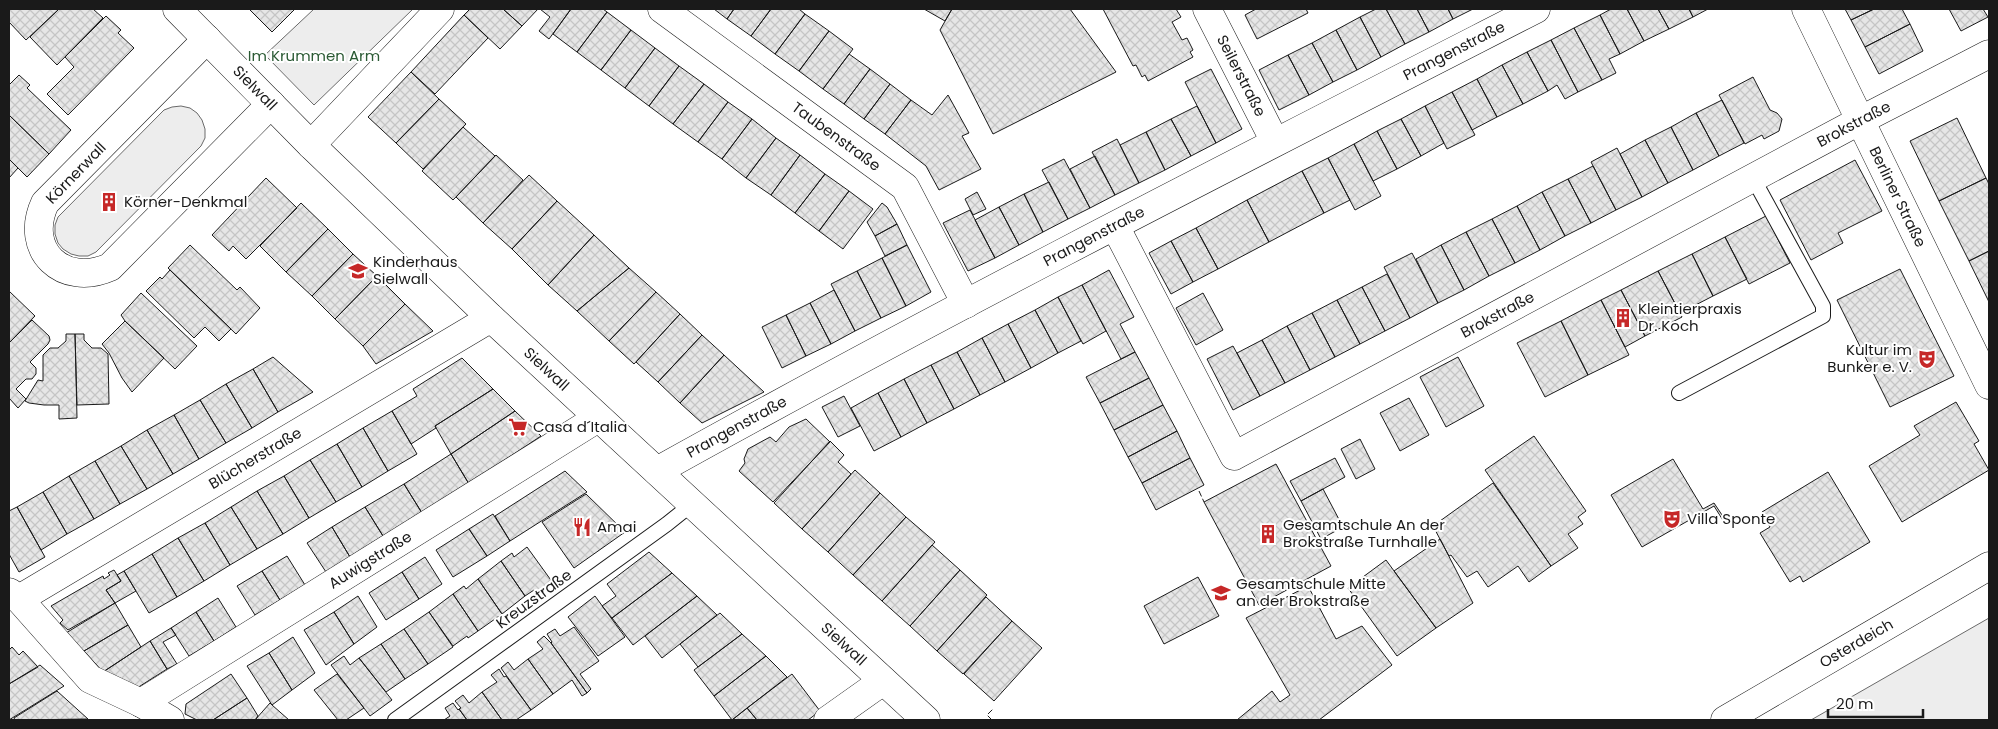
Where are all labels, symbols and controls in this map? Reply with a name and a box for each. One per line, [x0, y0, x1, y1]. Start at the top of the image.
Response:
street label: Prangenstraße [1399, 16, 1508, 85]
street label: Seilerstraße [1212, 31, 1271, 120]
park label: Im Krummen Arm [248, 45, 380, 66]
street label: Sielwall [228, 61, 282, 115]
street label: Brokstraße [1813, 96, 1894, 152]
street label: Taubenstraße [788, 97, 885, 176]
street label: Körnerwall [41, 137, 110, 208]
street label: Berliner Straße [1864, 143, 1931, 251]
building icon: Körner-Denkmal [98, 191, 120, 213]
place label: Körner-Denkmal [124, 191, 247, 212]
street label: Prangenstraße [1039, 201, 1148, 271]
place label: Kinderhaus Sielwall [373, 251, 458, 289]
school or university icon: Kinderhaus Sielwall [347, 260, 369, 282]
street label: Brokstraße [1457, 286, 1538, 343]
place label: Kleintierpraxis Dr. Koch [1638, 298, 1742, 336]
building icon: Kleintierpraxis Dr. Koch [1612, 307, 1634, 329]
place label: Kultur im Bunker e. V. [1827, 339, 1912, 377]
street label: Sielwall [519, 342, 574, 395]
theatre icon: Kultur im Bunker e. V. [1916, 348, 1938, 370]
street label: Prangenstraße [682, 391, 790, 463]
supermarket icon: Casa d´Italia [507, 416, 529, 438]
place label: Casa d´Italia [533, 416, 627, 437]
street label: Blücherstraße [205, 422, 305, 494]
theatre icon: Villa Sponte [1661, 508, 1683, 530]
place label: Villa Sponte [1687, 508, 1775, 529]
place label: Gesamtschule An der Brokstraße Turnhalle [1283, 514, 1445, 552]
restaurant icon: Amai [571, 516, 593, 538]
place label: Amai [597, 516, 636, 537]
building icon: Gesamtschule An der Brokstraße Turnhalle [1257, 523, 1279, 545]
street label: Auwigstraße [324, 526, 415, 594]
street label: Kreuzstraße [492, 564, 576, 633]
place label: Gesamtschule Mitte an der Brokstraße [1236, 573, 1386, 611]
school or university icon: Gesamtschule Mitte an der Brokstraße [1210, 582, 1232, 604]
street label: Osterdeich [1815, 613, 1897, 673]
street label: Sielwall [817, 617, 872, 670]
scale bar [1828, 686, 1923, 718]
text: 20 m [1836, 693, 1874, 714]

